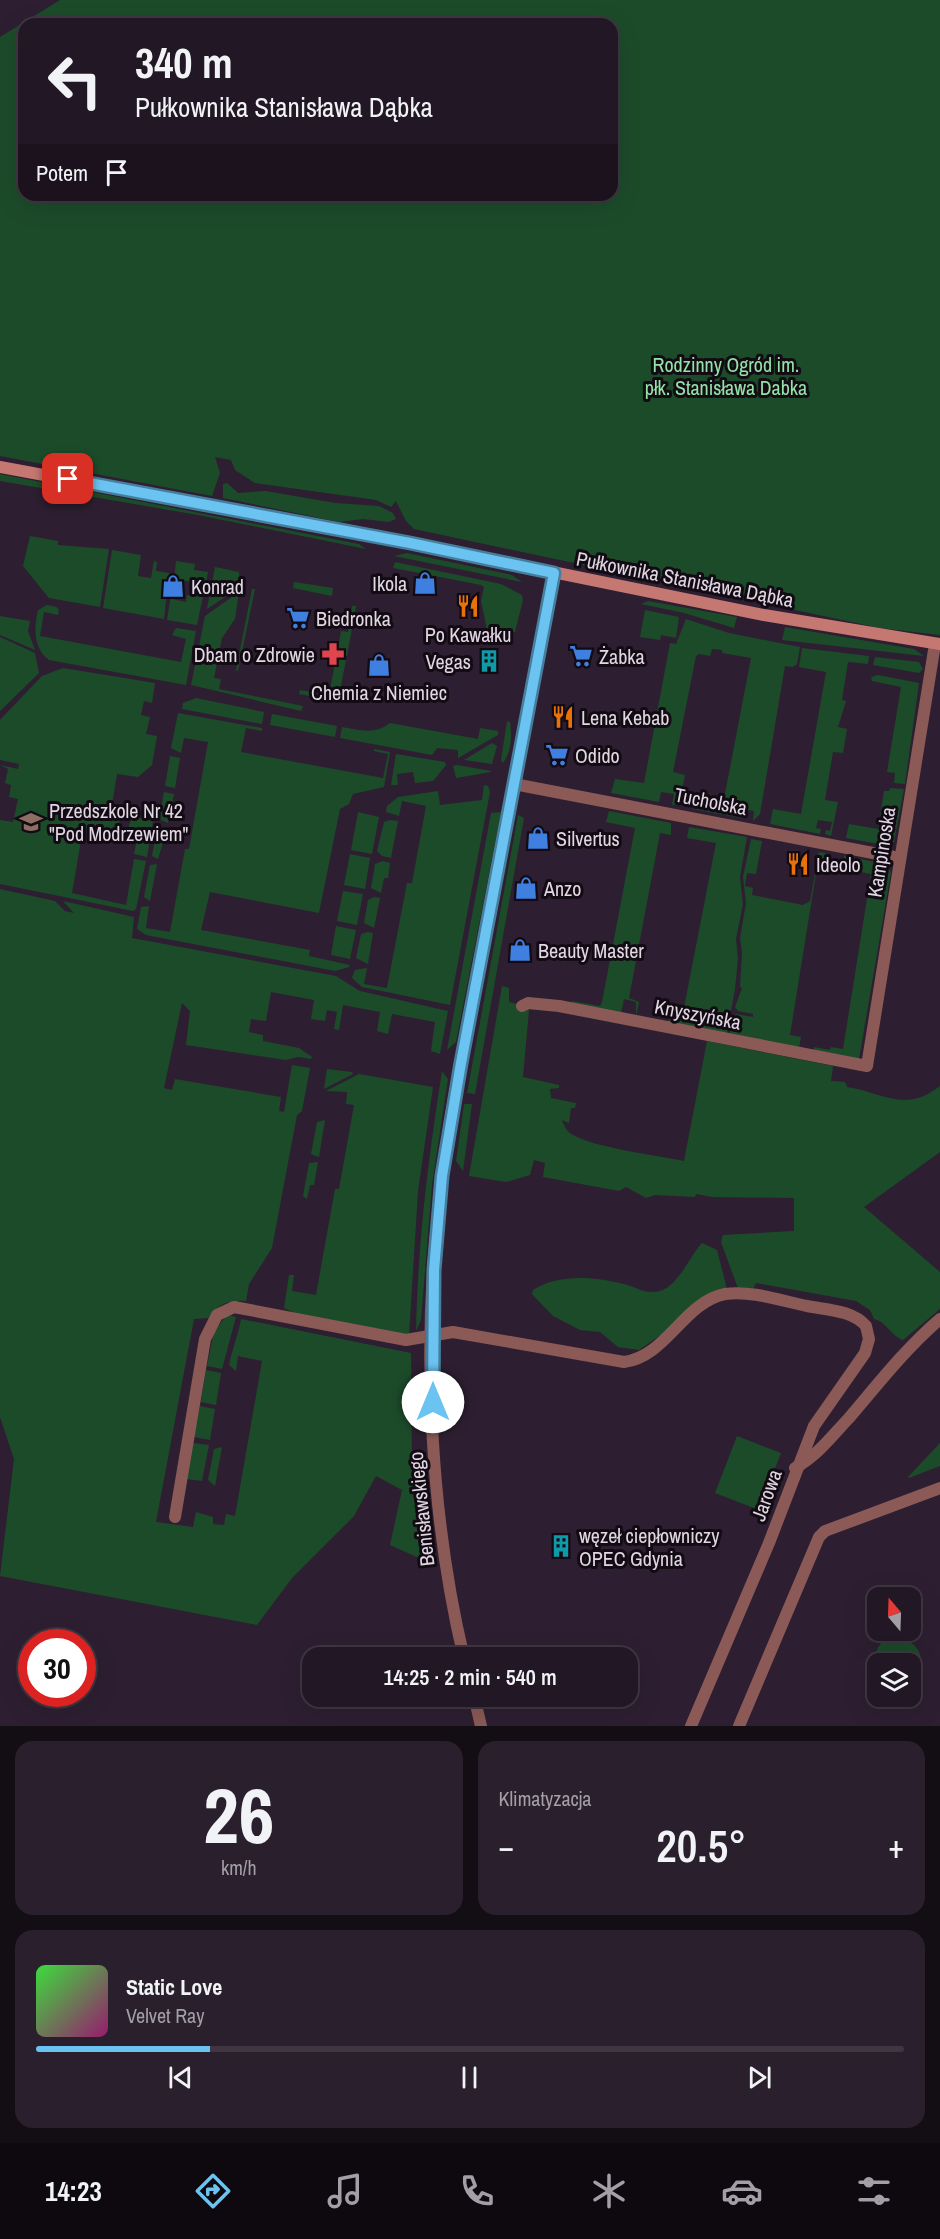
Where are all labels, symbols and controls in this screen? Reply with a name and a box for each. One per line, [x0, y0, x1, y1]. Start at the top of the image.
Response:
text: 340 m [135, 35, 233, 91]
icon: left [36, 42, 114, 120]
text: Pułkownika Stanisława Dąbka [135, 89, 433, 125]
icon: arrive [100, 156, 133, 189]
text: Potem [36, 158, 88, 188]
park label: Rodzinny Ogród im. płk. Stanisława Dabka [645, 351, 807, 401]
pin [42, 453, 93, 504]
icon: arrive [51, 462, 84, 495]
street label: Pułkownika Stanisława Dąbka [574, 545, 796, 613]
place label: Ikola [372, 570, 407, 597]
shop icon: Ikola [412, 570, 438, 596]
shop icon: Konrad [160, 573, 186, 599]
place label: Konrad [191, 573, 244, 600]
restaurant icon: Po Kawałku [455, 593, 481, 619]
supermarket icon: Biedronka [285, 605, 311, 631]
place label: Biedronka [316, 605, 391, 632]
place label: Po Kawałku [425, 621, 511, 648]
place label: Dbam o Zdrowie [194, 641, 315, 668]
pharmacy icon: Dbam o Zdrowie [320, 641, 346, 667]
supermarket icon: Żabka [568, 643, 594, 669]
place label: Żabka [599, 643, 645, 670]
place label: Vegas [425, 648, 471, 675]
building icon: Vegas [476, 648, 502, 674]
shop icon: Chemia z Niemiec [366, 652, 392, 678]
place label: Chemia z Niemiec [311, 679, 447, 706]
restaurant icon: Lena Kebab [550, 704, 576, 730]
place label: Lena Kebab [581, 704, 669, 731]
supermarket icon: Odido [544, 742, 570, 768]
place label: Odido [575, 742, 620, 769]
street label: Tucholska [672, 781, 750, 821]
place label: Przedszkole Nr 42 "Pod Modrzewiem" [49, 797, 188, 847]
street label: Kampinoska [861, 805, 901, 899]
school or university icon: Przedszkole Nr 42 "Pod Modrzewiem" [18, 809, 44, 835]
shop icon: Silvertus [525, 825, 551, 851]
place label: Silvertus [556, 825, 620, 852]
restaurant icon: Ideolo [785, 851, 811, 877]
place label: Ideolo [816, 851, 861, 878]
shop icon: Anzo [513, 875, 539, 901]
place label: Anzo [543, 875, 581, 902]
shop icon: Beauty Master [507, 937, 533, 963]
place label: Beauty Master [538, 937, 644, 964]
street label: Knyszyńska [652, 992, 744, 1036]
position arrow [401, 1370, 465, 1434]
street label: Benisławskiego [402, 1450, 440, 1568]
street label: Jarowa [744, 1466, 788, 1524]
place label: węzeł ciepłowniczy OPEC Gdynia [579, 1522, 720, 1572]
building icon: węzeł ciepłowniczy OPEC Gdynia [548, 1533, 574, 1559]
north arrow [867, 1587, 921, 1641]
map controls [867, 1587, 921, 1707]
speed limit sign: 30 [18, 1629, 96, 1707]
button: layers [867, 1653, 921, 1707]
text: 14:25 · 2 min · 540 m [383, 1662, 557, 1692]
text: 26 [203, 1762, 274, 1867]
text: Klimatyzacja [499, 1785, 591, 1812]
text: 20.5° [656, 1815, 746, 1876]
text: − [499, 1824, 514, 1868]
text: + [888, 1824, 904, 1868]
text: km/h [221, 1854, 257, 1881]
text: Static Love [126, 1972, 222, 2002]
text: Velvet Ray [126, 2002, 204, 2029]
icon: previous [164, 2061, 197, 2094]
icon: pause [453, 2061, 486, 2094]
icon: next [743, 2061, 776, 2094]
icon: directions [192, 2170, 234, 2212]
icon: music [324, 2170, 366, 2212]
icon: phone [456, 2170, 498, 2212]
icon: climate [588, 2170, 630, 2212]
icon: car [721, 2170, 763, 2212]
icon: filters [853, 2170, 895, 2212]
text: 14:23 [45, 2173, 102, 2209]

